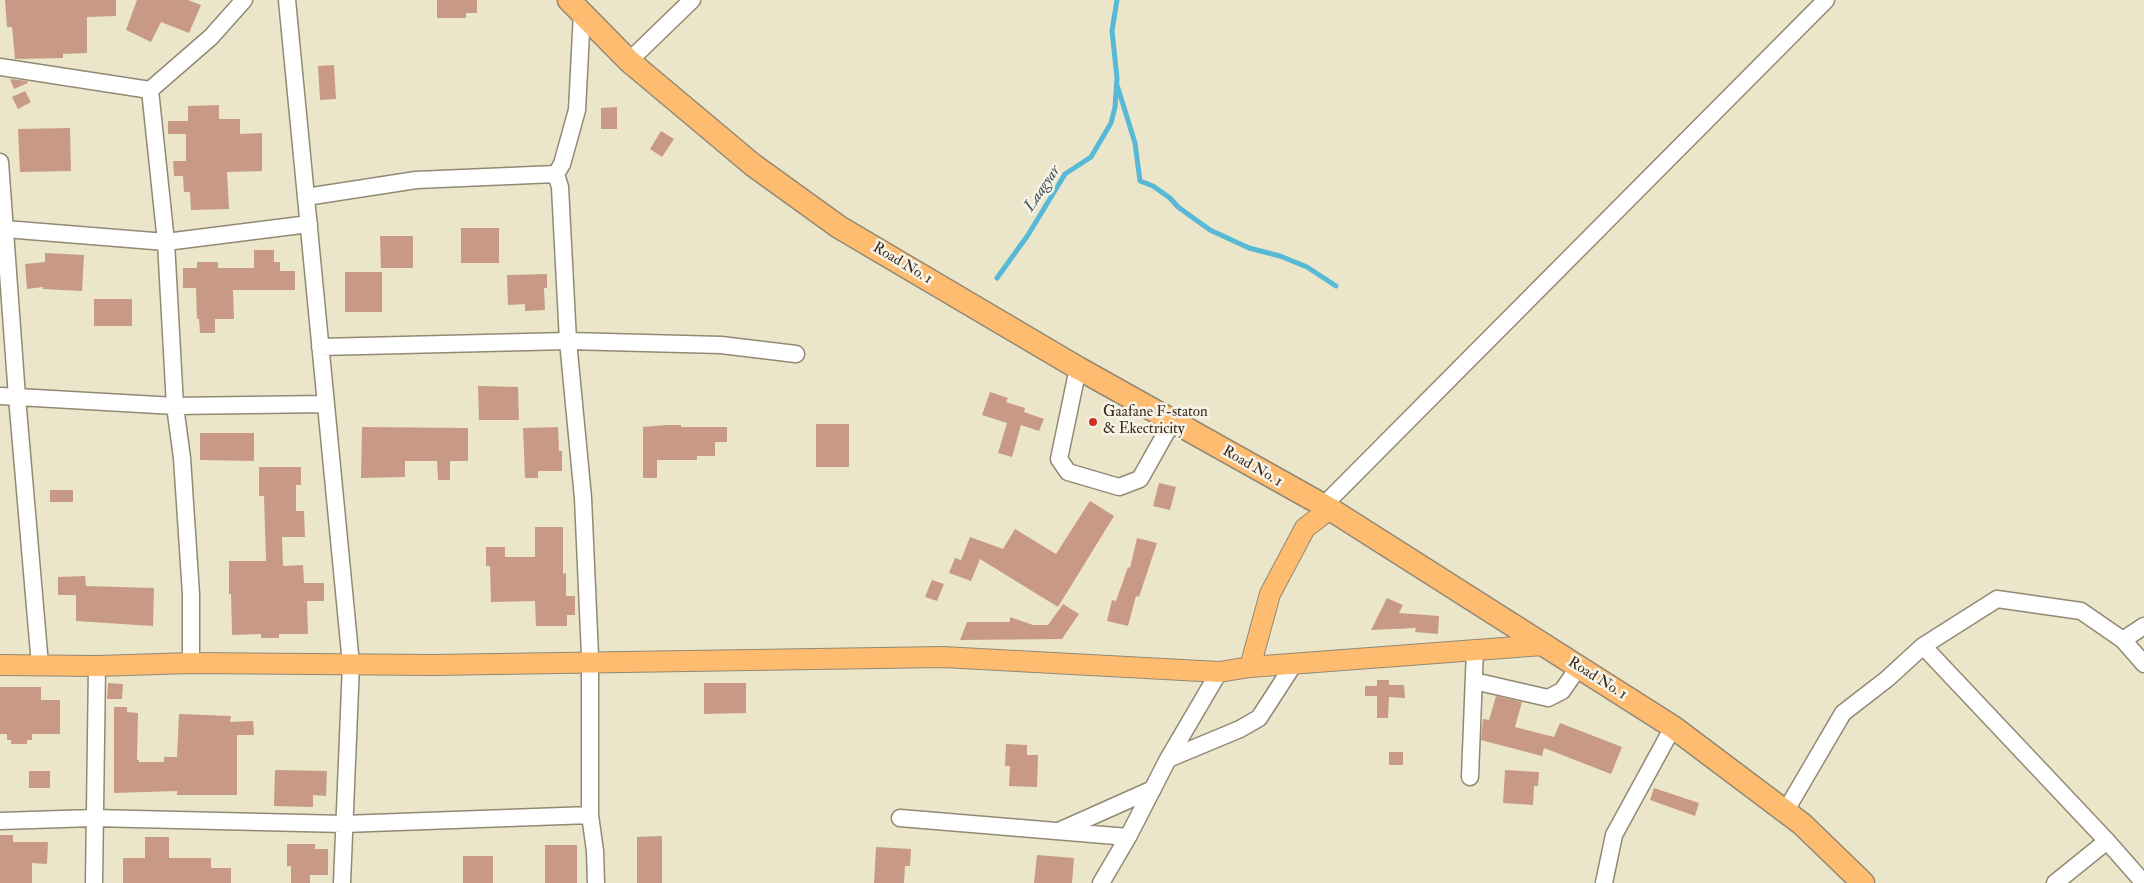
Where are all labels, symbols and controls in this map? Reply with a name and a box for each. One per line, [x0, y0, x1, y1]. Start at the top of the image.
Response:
water label: Laagyar [1021, 162, 1065, 216]
street label: Road No. 1 [869, 239, 935, 289]
place label: Gaafane F-staton & Ekectricity [1103, 404, 1208, 439]
marker: Gaafane F-staton & Ekectricity [1087, 416, 1099, 428]
street label: Road No. 1 [1219, 443, 1285, 491]
street label: Road No. 1 [1564, 654, 1630, 704]

